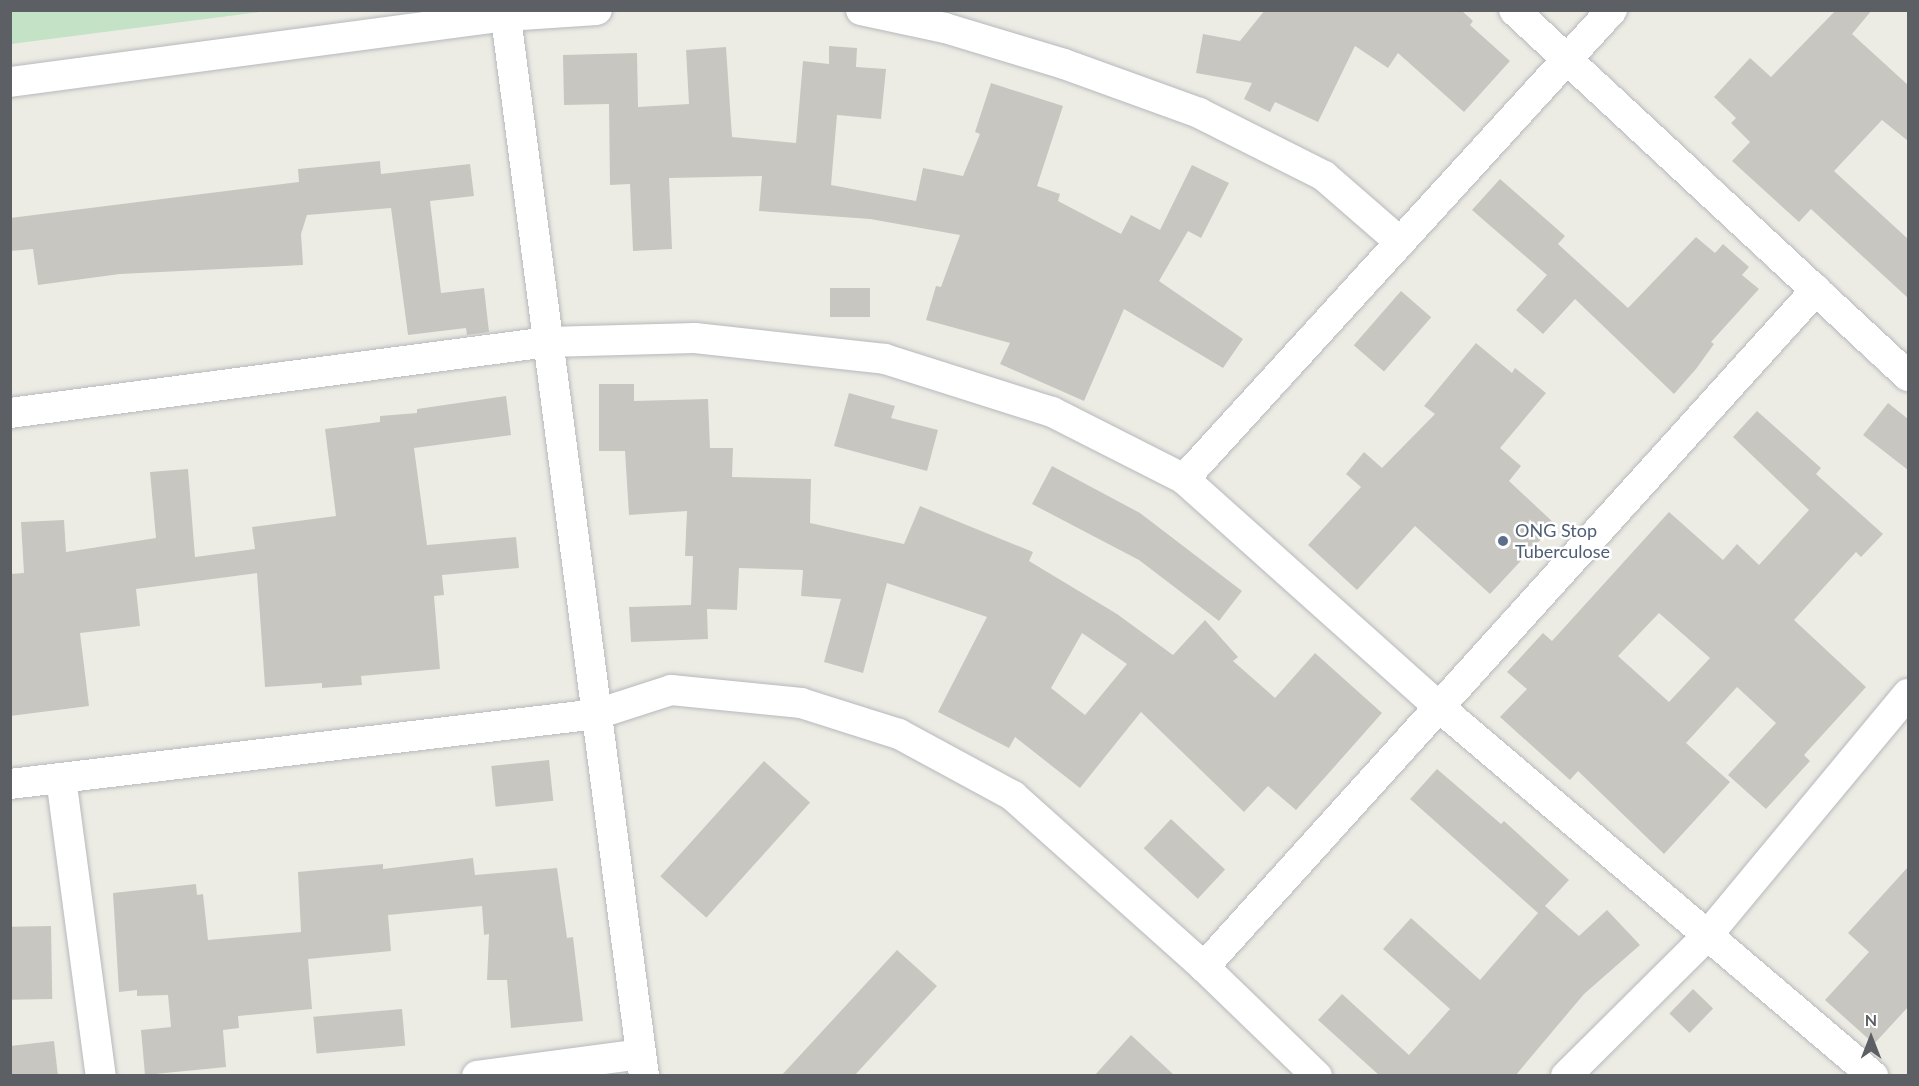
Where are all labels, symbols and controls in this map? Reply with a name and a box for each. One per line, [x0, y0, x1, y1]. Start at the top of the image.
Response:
place label: ONG Stop Tuberculose [1515, 520, 1610, 562]
marker: ONG Stop Tuberculose [1496, 534, 1510, 548]
north arrow [1841, 1008, 1901, 1068]
text: N [1865, 1010, 1877, 1029]

